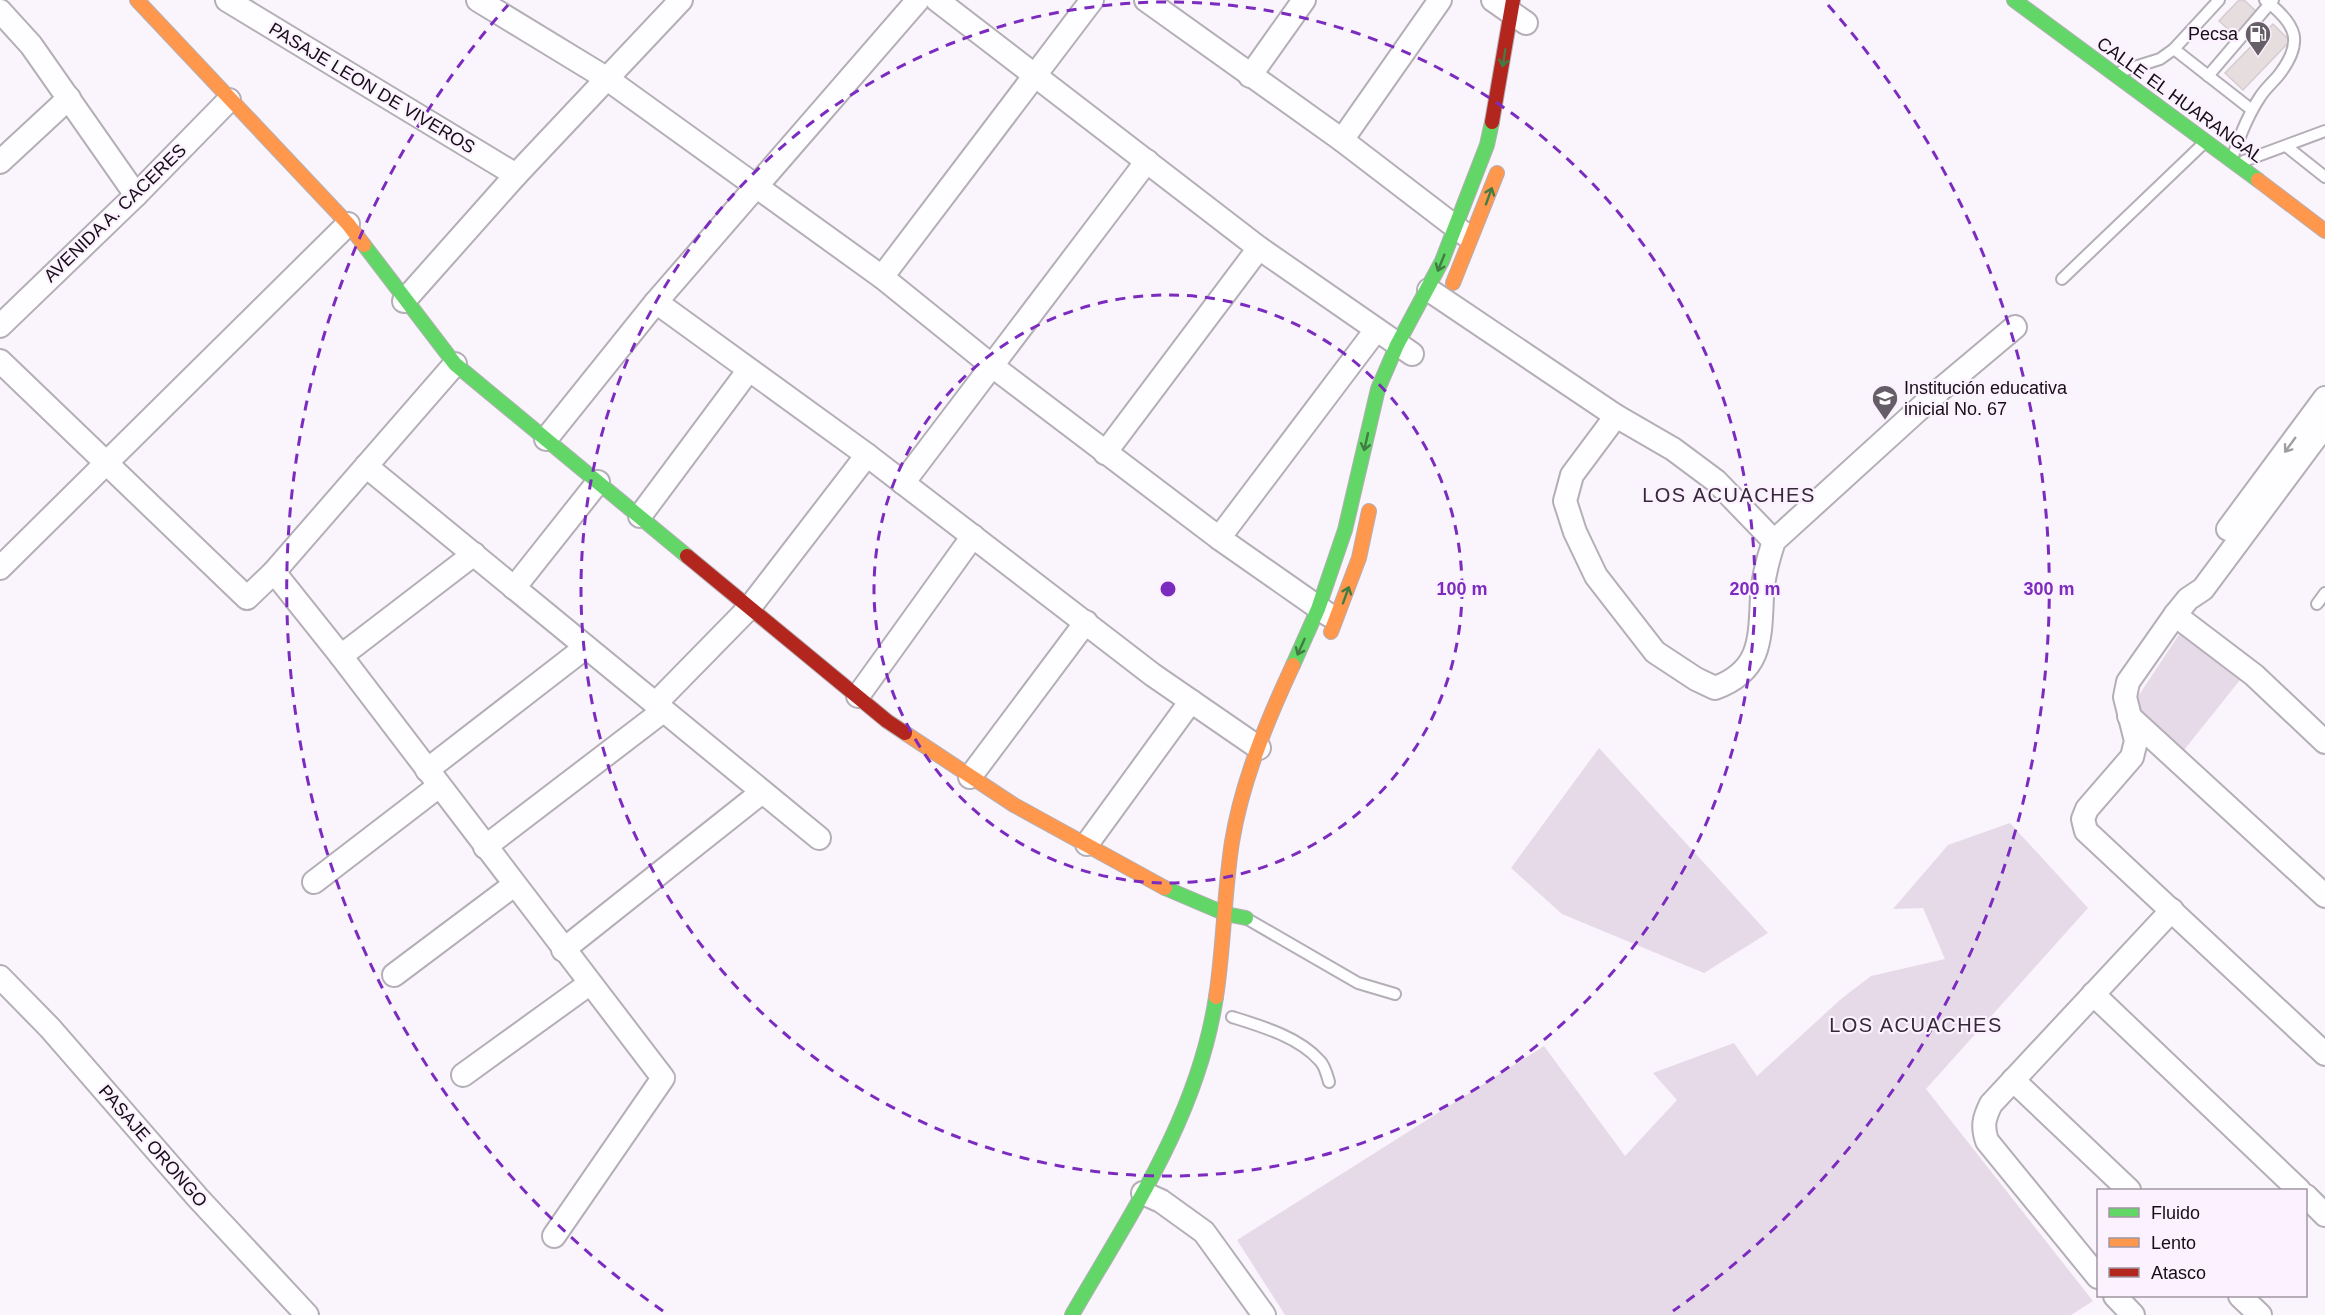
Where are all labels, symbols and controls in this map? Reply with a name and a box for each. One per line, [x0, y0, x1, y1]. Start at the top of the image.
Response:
street label: PASAJE LEON DE VIVEROS [265, 18, 479, 158]
fuel station icon: Pecsa [2243, 19, 2273, 57]
place label: Pecsa [2188, 24, 2239, 44]
street label: CALLE EL HUARANGAL [2093, 33, 2267, 167]
one-way arrow [1499, 48, 1510, 67]
street label: AVENIDA A. CACERES [40, 140, 190, 286]
one-way arrow [1484, 188, 1495, 206]
one-way arrow [1435, 254, 1446, 272]
place label: Institución educativa inicial No. 67 [1904, 378, 2068, 419]
school or university icon: Institución educativa inicial No. 67 [1870, 383, 1900, 421]
one-way arrow [1359, 432, 1371, 451]
one-way arrow [2284, 436, 2296, 452]
district label: LOS ACUACHES [1642, 484, 1816, 506]
centre of rings [1158, 579, 1178, 599]
text: 100 m [1436, 579, 1488, 599]
text: 200 m [1729, 579, 1781, 599]
text: 300 m [2023, 579, 2075, 599]
one-way arrow [1341, 586, 1352, 605]
one-way arrow [1294, 638, 1306, 656]
district label: LOS ACUACHES [1829, 1014, 2003, 1036]
street label: PASAJE ORONGO [95, 1081, 211, 1211]
legend [2097, 1189, 2307, 1297]
text: Fluido [2151, 1203, 2200, 1223]
text: Lento [2151, 1233, 2196, 1253]
text: Atasco [2151, 1263, 2206, 1283]

